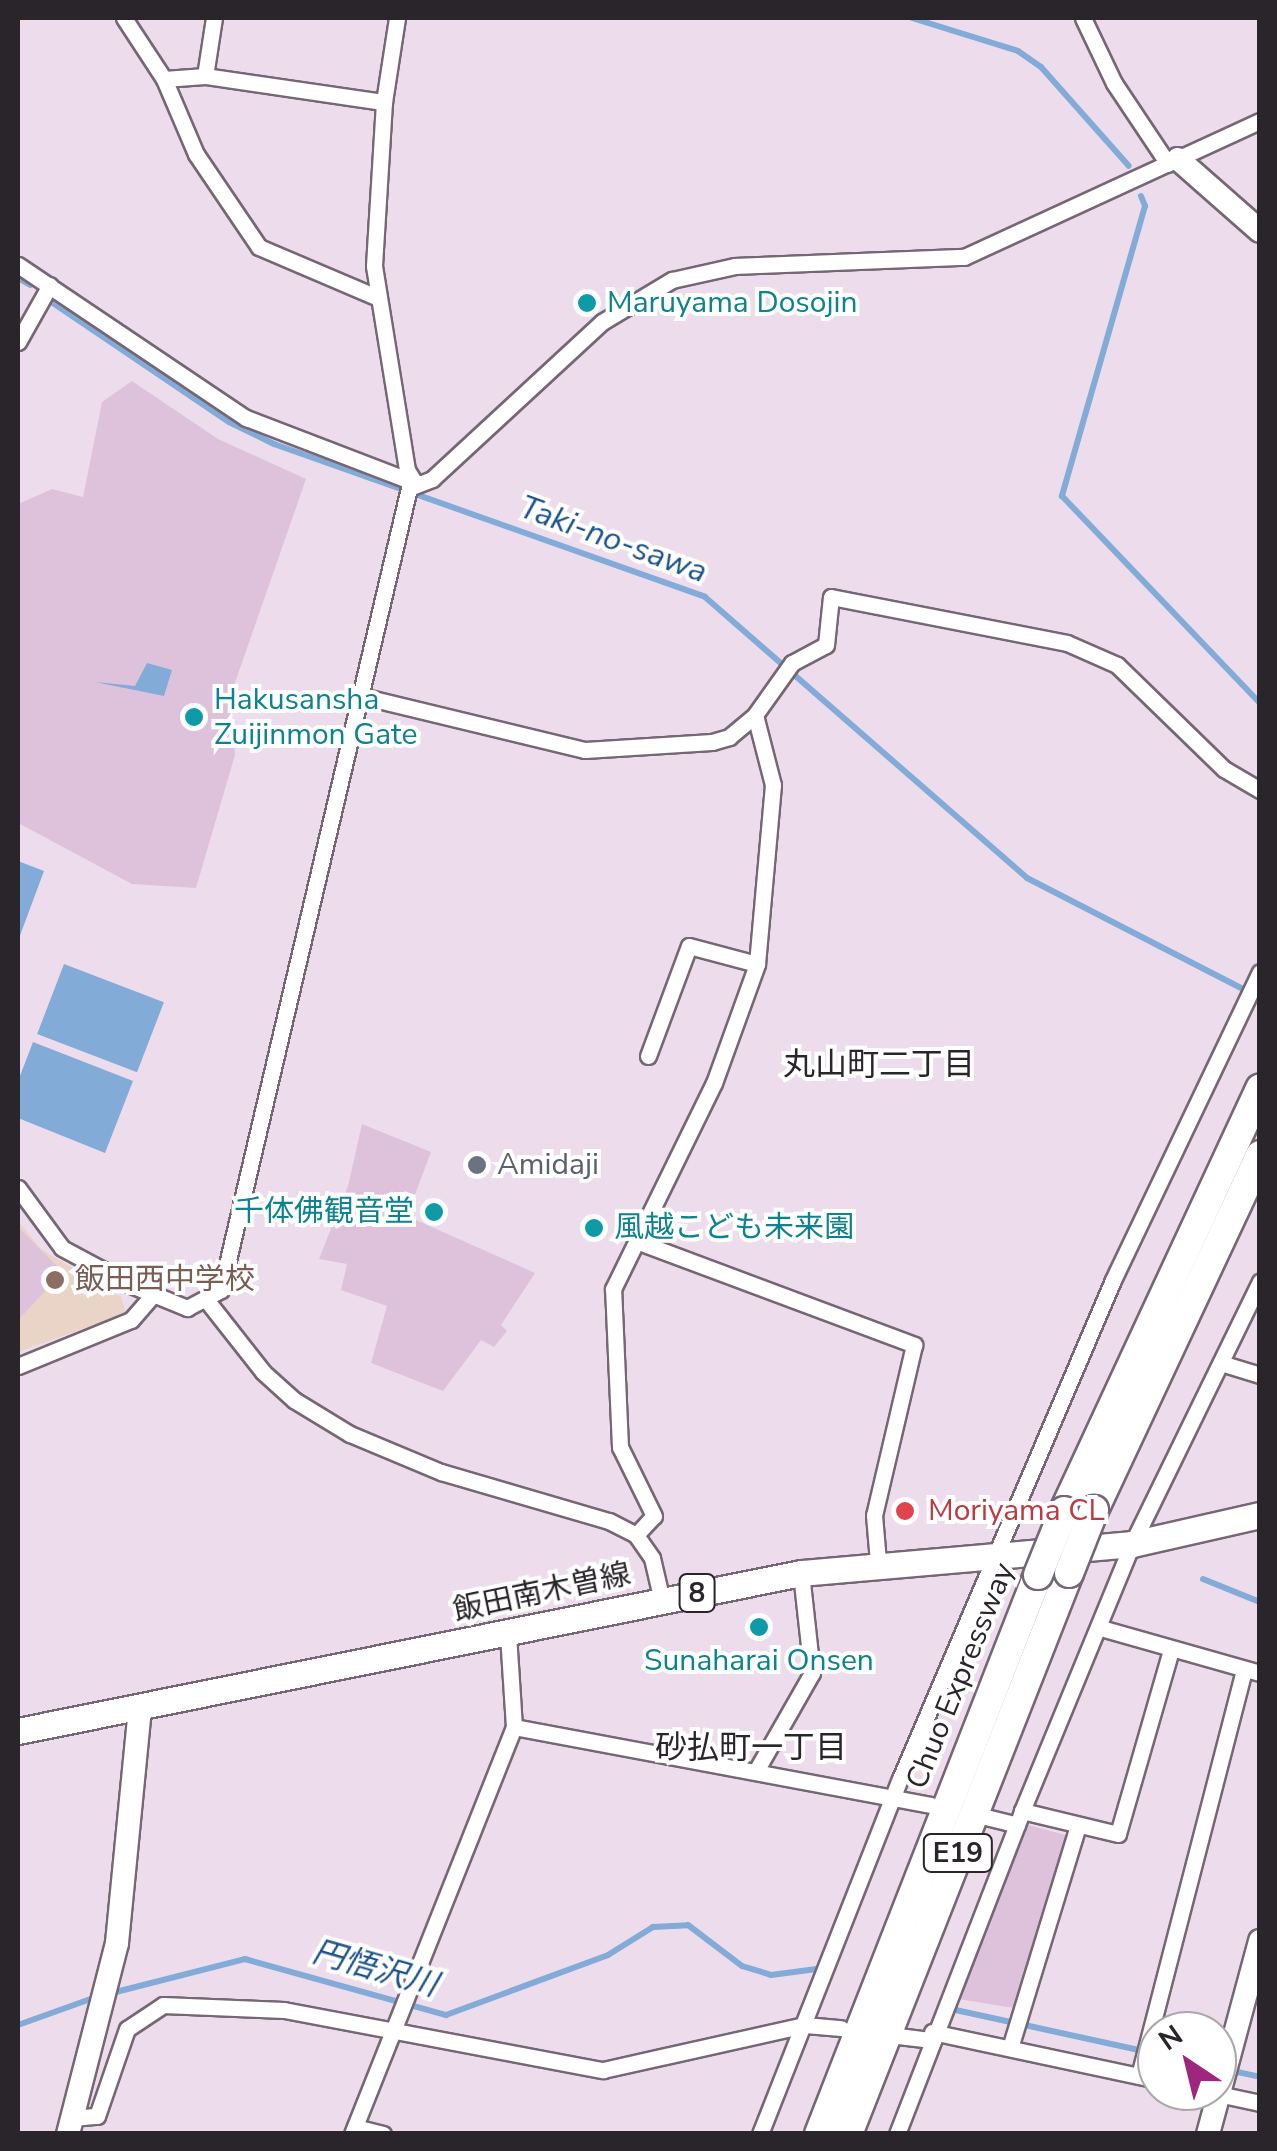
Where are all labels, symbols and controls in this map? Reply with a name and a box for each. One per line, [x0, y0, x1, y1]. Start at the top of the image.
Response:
place label: Maruyama Dosojin [607, 285, 858, 321]
marker: Maruyama Dosojin [576, 292, 598, 314]
water label: Taki-no-sawa [514, 488, 712, 592]
place label: Hakusansha Zuijinmon Gate [214, 682, 417, 752]
marker: Hakusansha Zuijinmon Gate [183, 706, 205, 728]
district label: 丸山町二丁目 [783, 1046, 975, 1084]
place label: Amidaji [497, 1147, 599, 1183]
marker: Amidaji [466, 1154, 488, 1176]
place label: 千体佛観音堂 [234, 1194, 414, 1230]
marker: 千体佛観音堂 [423, 1201, 445, 1223]
place label: 風越こども未来園 [614, 1210, 854, 1246]
marker: 風越こども未来園 [583, 1217, 605, 1239]
place label: 飯田西中学校 [75, 1262, 255, 1298]
marker: 飯田西中学校 [44, 1269, 66, 1291]
place label: Moriyama CL [928, 1493, 1105, 1529]
marker: Moriyama CL [892, 1498, 918, 1524]
street label: 飯田南木曽線 [450, 1557, 634, 1629]
street label: Chuo Expressway [899, 1558, 1023, 1794]
road number: 8 [677, 1570, 717, 1616]
marker: Sunaharai Onsen [748, 1616, 770, 1638]
place label: Sunaharai Onsen [644, 1643, 874, 1679]
district label: 砂払町一丁目 [655, 1729, 847, 1767]
road number: E19 [920, 1830, 996, 1876]
water label: 円悟沢川 [308, 1933, 442, 2005]
north arrow [1137, 2011, 1237, 2111]
text: N [1151, 2016, 1190, 2060]

